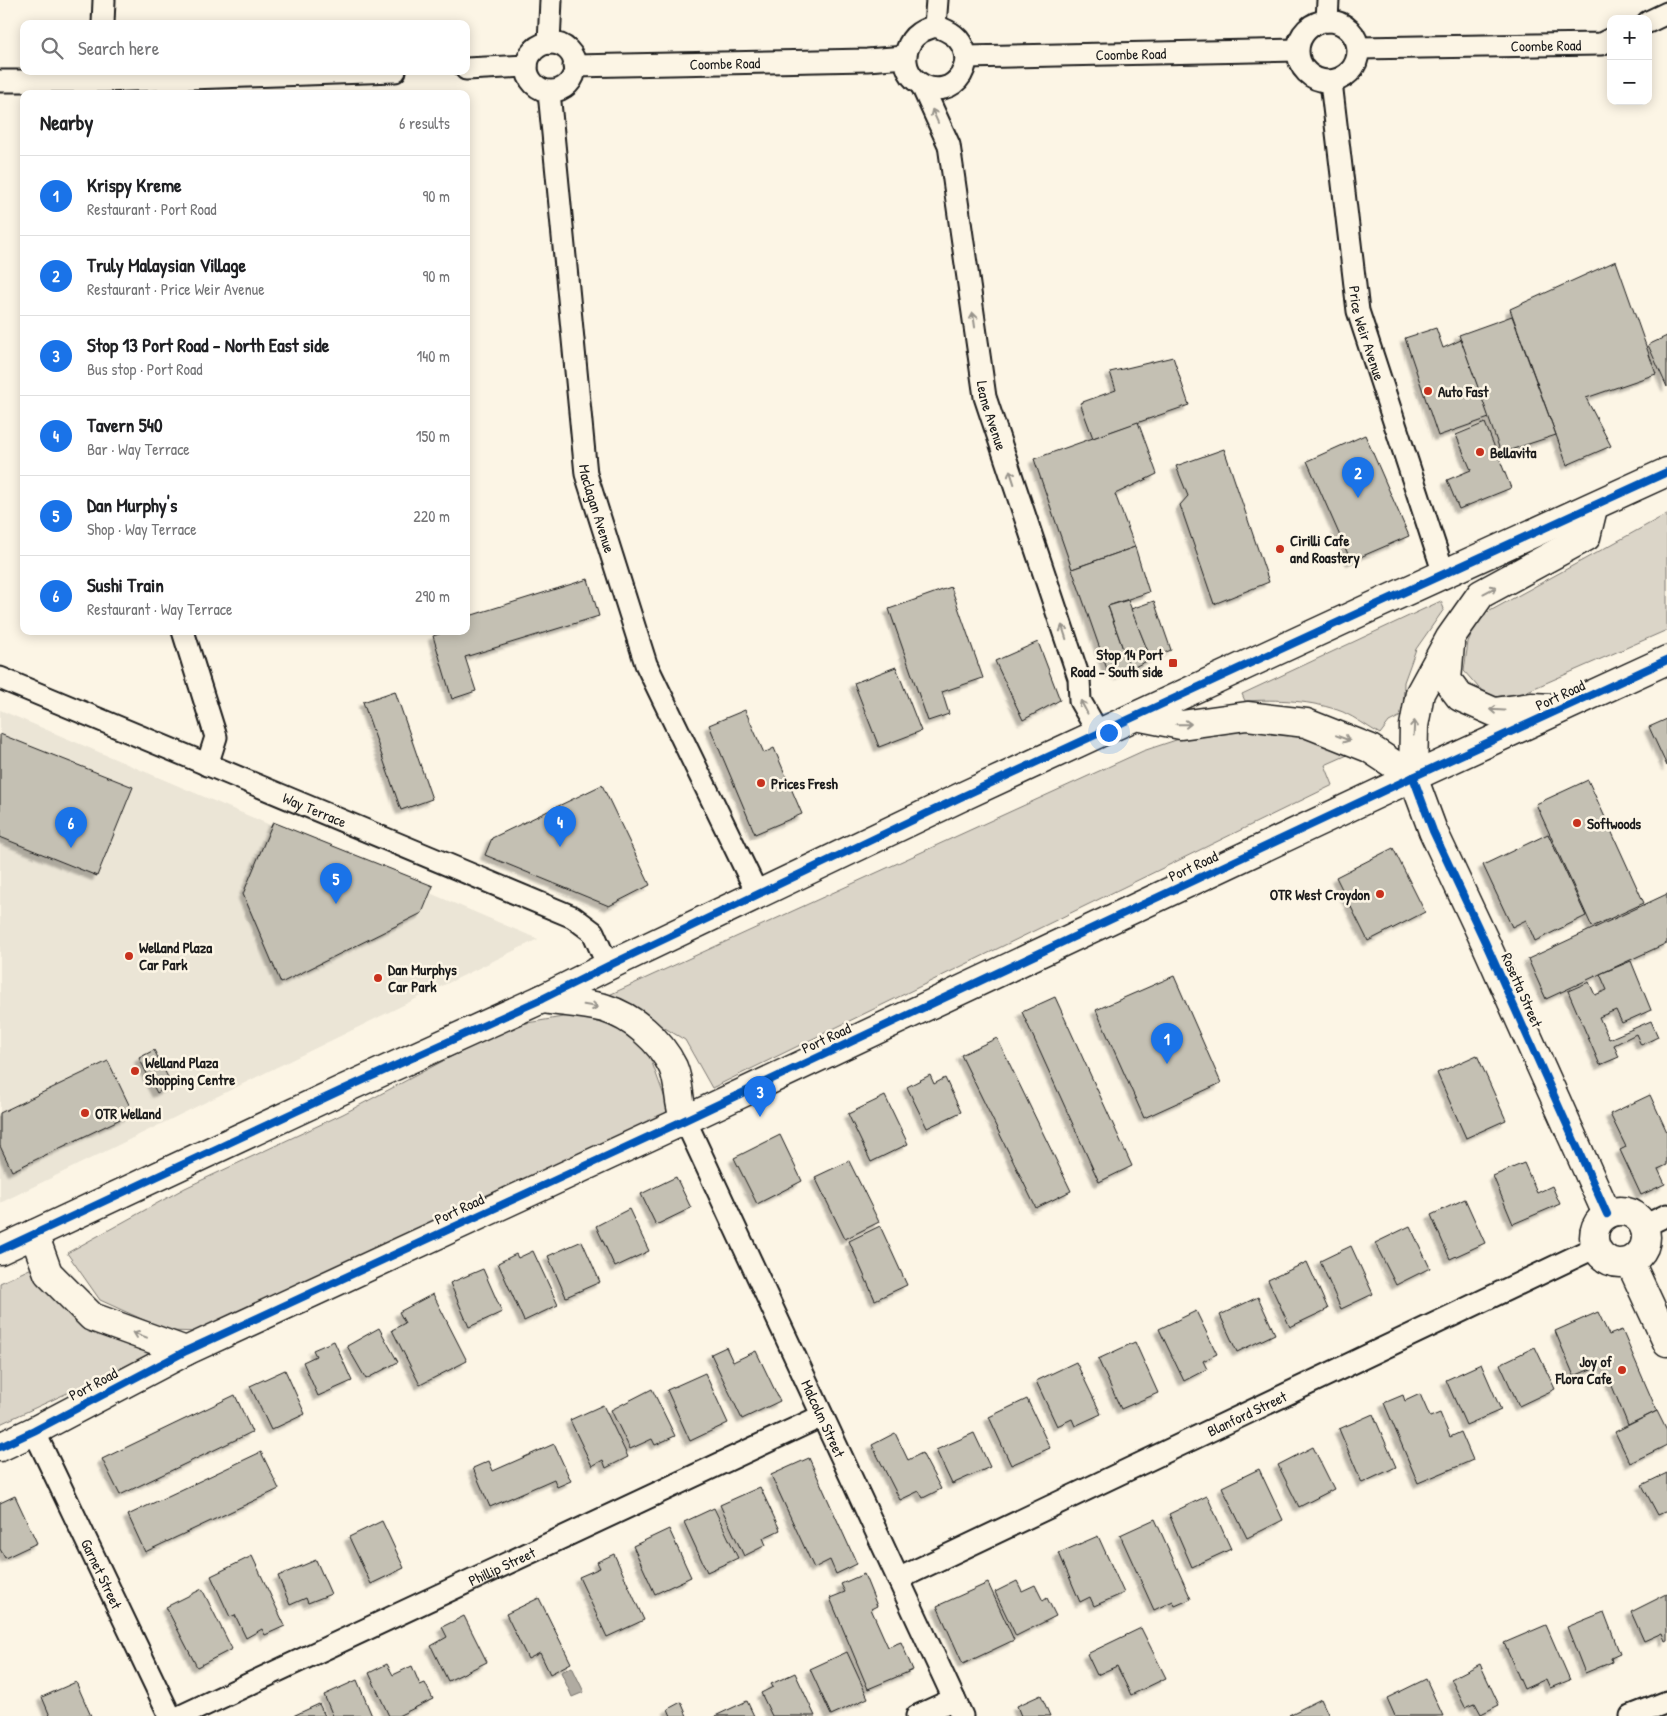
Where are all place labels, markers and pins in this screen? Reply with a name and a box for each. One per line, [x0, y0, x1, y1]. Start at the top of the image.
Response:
place label: Auto Fast [1438, 381, 1489, 402]
marker: Auto Fast [1422, 385, 1434, 397]
place label: Bellavita [1490, 442, 1536, 463]
marker: Bellavita [1474, 446, 1486, 458]
pin: 2 [1342, 457, 1374, 498]
place label: Cirilli Cafe and Roastery [1290, 530, 1360, 569]
marker: Cirilli Cafe and Roastery [1274, 543, 1286, 555]
place label: Stop 14 Port Road - South side [1071, 644, 1164, 682]
marker: Stop 14 Port Road - South side [1167, 657, 1179, 669]
place label: Prices Fresh [771, 773, 839, 794]
marker: Prices Fresh [755, 777, 767, 789]
pin: 4 [544, 806, 576, 847]
pin: 6 [55, 807, 87, 848]
place label: Softwoods [1587, 813, 1641, 834]
marker: Softwoods [1571, 817, 1583, 829]
pin: 5 [320, 863, 352, 904]
place label: OTR West Croydon [1270, 884, 1370, 906]
marker: OTR West Croydon [1374, 888, 1386, 900]
place label: Welland Plaza Car Park [139, 937, 212, 975]
marker: Welland Plaza Car Park [123, 950, 135, 962]
place label: Dan Murphys Car Park [388, 959, 457, 997]
marker: Dan Murphys Car Park [372, 972, 384, 984]
pin: 1 [1151, 1023, 1183, 1064]
place label: Welland Plaza Shopping Centre [145, 1052, 235, 1091]
marker: Welland Plaza Shopping Centre [129, 1065, 141, 1077]
pin: 3 [744, 1076, 776, 1117]
place label: OTR Welland [95, 1103, 161, 1124]
marker: OTR Welland [79, 1107, 91, 1119]
place label: Joy of Flora Cafe [1555, 1351, 1613, 1389]
marker: Joy of Flora Cafe [1616, 1364, 1628, 1376]

